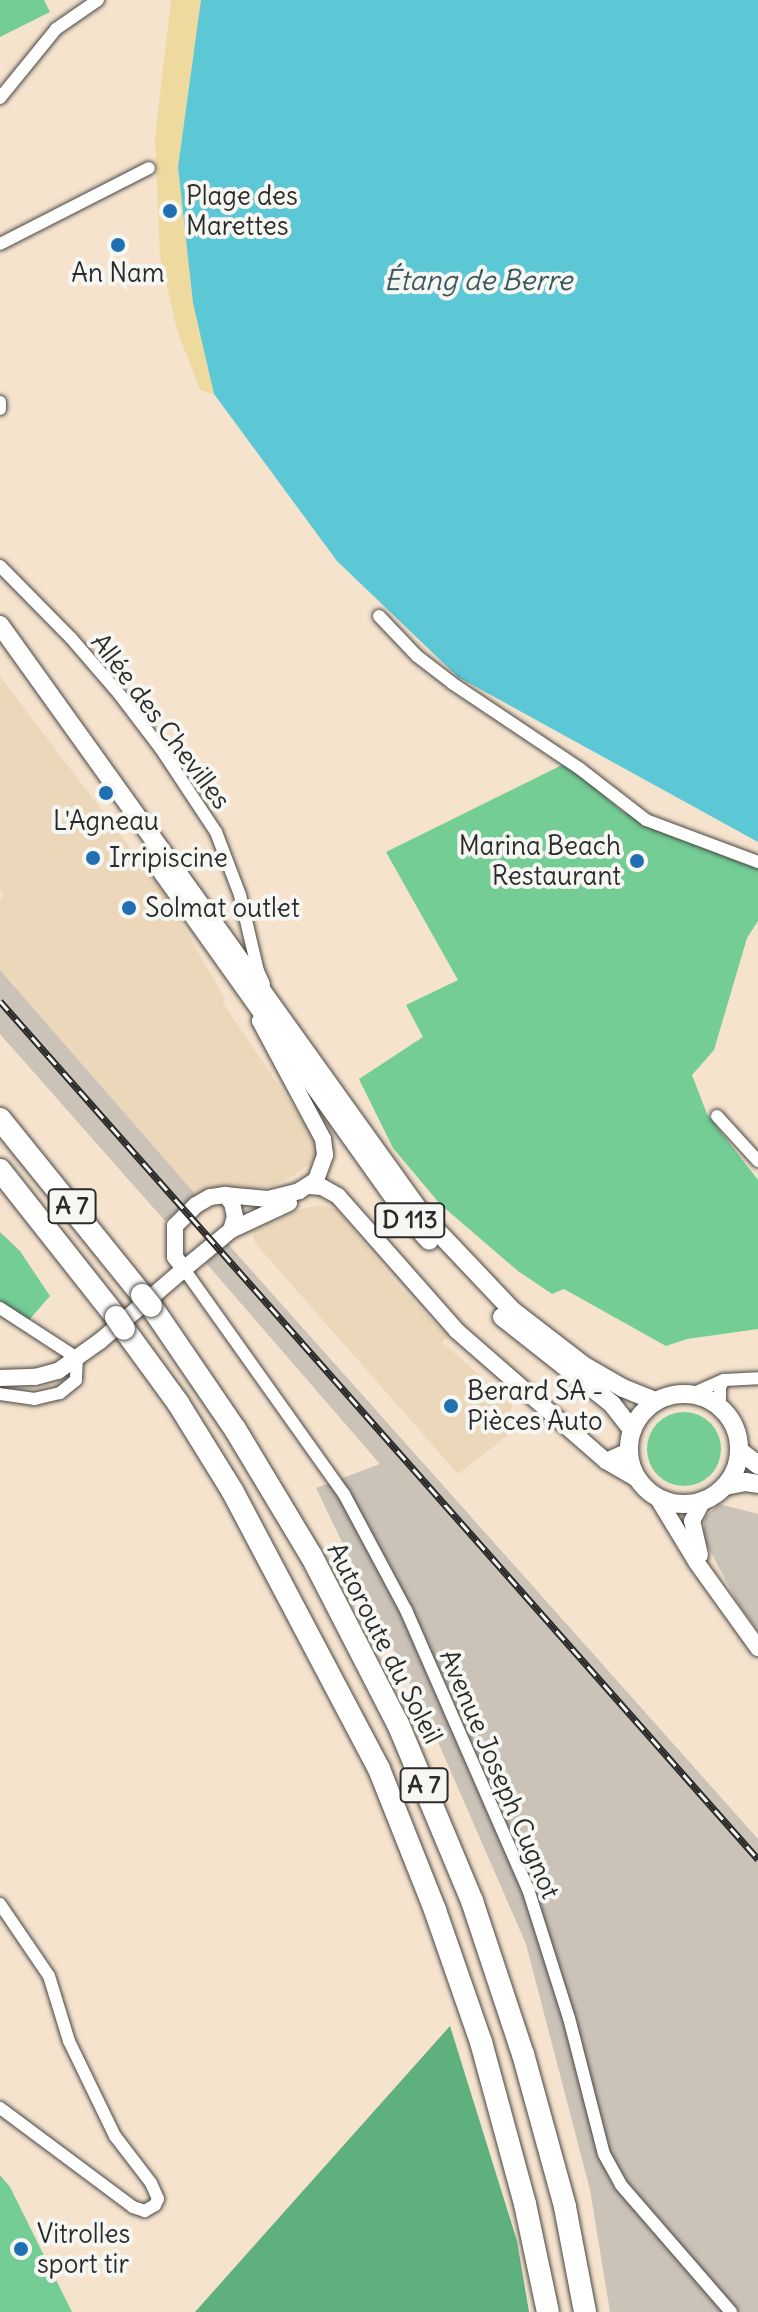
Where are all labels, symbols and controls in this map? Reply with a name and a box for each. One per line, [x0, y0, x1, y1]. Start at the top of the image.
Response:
place label: Plage des Marettes [186, 180, 298, 242]
marker: Plage des Marettes [161, 202, 179, 220]
marker: An Nam [109, 236, 127, 254]
place label: An Nam [71, 257, 165, 289]
water label: Étang de Berre [384, 263, 572, 297]
street label: Allée des Chevilles [85, 627, 237, 815]
marker: L'Agneau [97, 784, 115, 802]
place label: L'Agneau [53, 805, 159, 837]
place label: Marina Beach Restaurant [459, 830, 621, 892]
place label: Irripiscine [109, 842, 228, 874]
marker: Irripiscine [84, 849, 102, 867]
marker: Marina Beach Restaurant [628, 852, 646, 870]
place label: Solmat outlet [145, 892, 300, 924]
marker: Solmat outlet [120, 899, 138, 917]
road number: A 7 [46, 1186, 98, 1226]
road number: D 113 [374, 1200, 446, 1240]
place label: Berard SA - Pièces Auto [467, 1375, 603, 1436]
marker: Berard SA - Pièces Auto [442, 1397, 460, 1415]
street label: Autoroute du Soleil [321, 1537, 449, 1749]
street label: Avenue Joseph Cugnot [433, 1645, 567, 1903]
road number: A 7 [398, 1765, 450, 1805]
place label: Vitrolles sport tir [37, 2218, 130, 2280]
marker: Vitrolles sport tir [12, 2240, 30, 2258]

